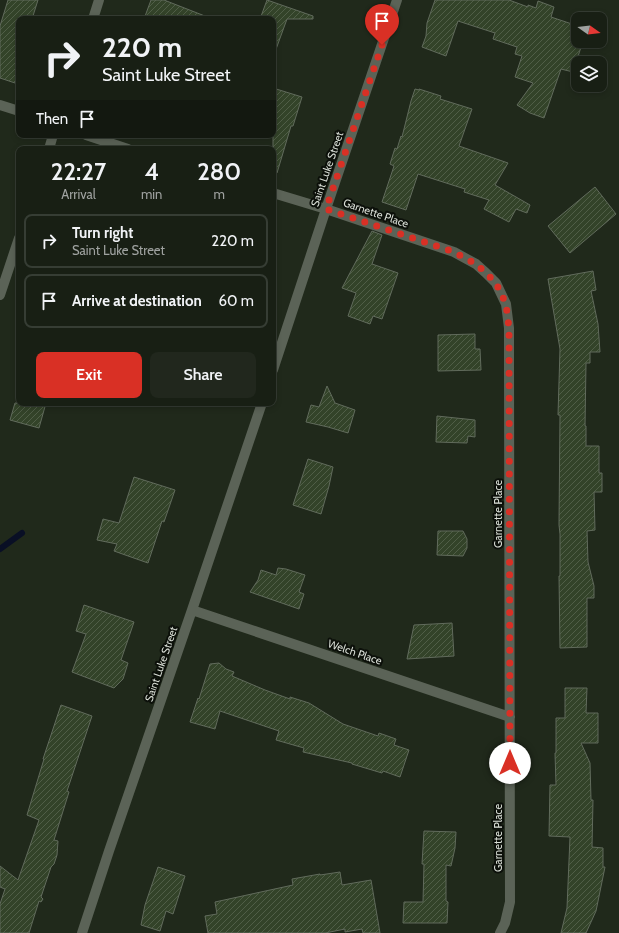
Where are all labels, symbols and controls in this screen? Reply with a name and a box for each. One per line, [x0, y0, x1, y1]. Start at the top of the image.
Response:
pin [365, 4, 399, 45]
icon: arrive [371, 10, 393, 32]
north arrow [571, 12, 607, 48]
map controls [571, 12, 607, 92]
text: 220 m [102, 30, 182, 64]
icon: right [36, 32, 88, 84]
button: layers [571, 56, 607, 92]
text: Saint Luke Street [102, 64, 231, 86]
icon: arrive [76, 108, 98, 130]
text: Then [36, 110, 68, 128]
street label: Saint Luke Street [308, 129, 346, 208]
text: 22:27 [51, 157, 106, 186]
text: 4 [144, 157, 159, 186]
text: 280 [197, 157, 241, 186]
text: Arrival [61, 186, 96, 202]
text: min [141, 186, 162, 202]
text: m [213, 186, 225, 202]
street label: Garnette Place [342, 195, 411, 231]
text: Turn right [72, 224, 133, 242]
icon: right [38, 230, 60, 252]
text: 220 m [211, 232, 254, 250]
text: Saint Luke Street [72, 242, 165, 258]
icon: arrive [38, 290, 60, 312]
text: Arrive at destination [72, 292, 202, 310]
text: 60 m [218, 292, 254, 310]
button: Exit [36, 352, 142, 398]
button: Share [150, 352, 256, 398]
street label: Garnette Place [491, 480, 505, 548]
street label: Saint Luke Street [142, 624, 180, 703]
street label: Welch Place [326, 636, 384, 668]
position arrow [489, 742, 531, 784]
street label: Garnette Place [491, 804, 505, 872]

